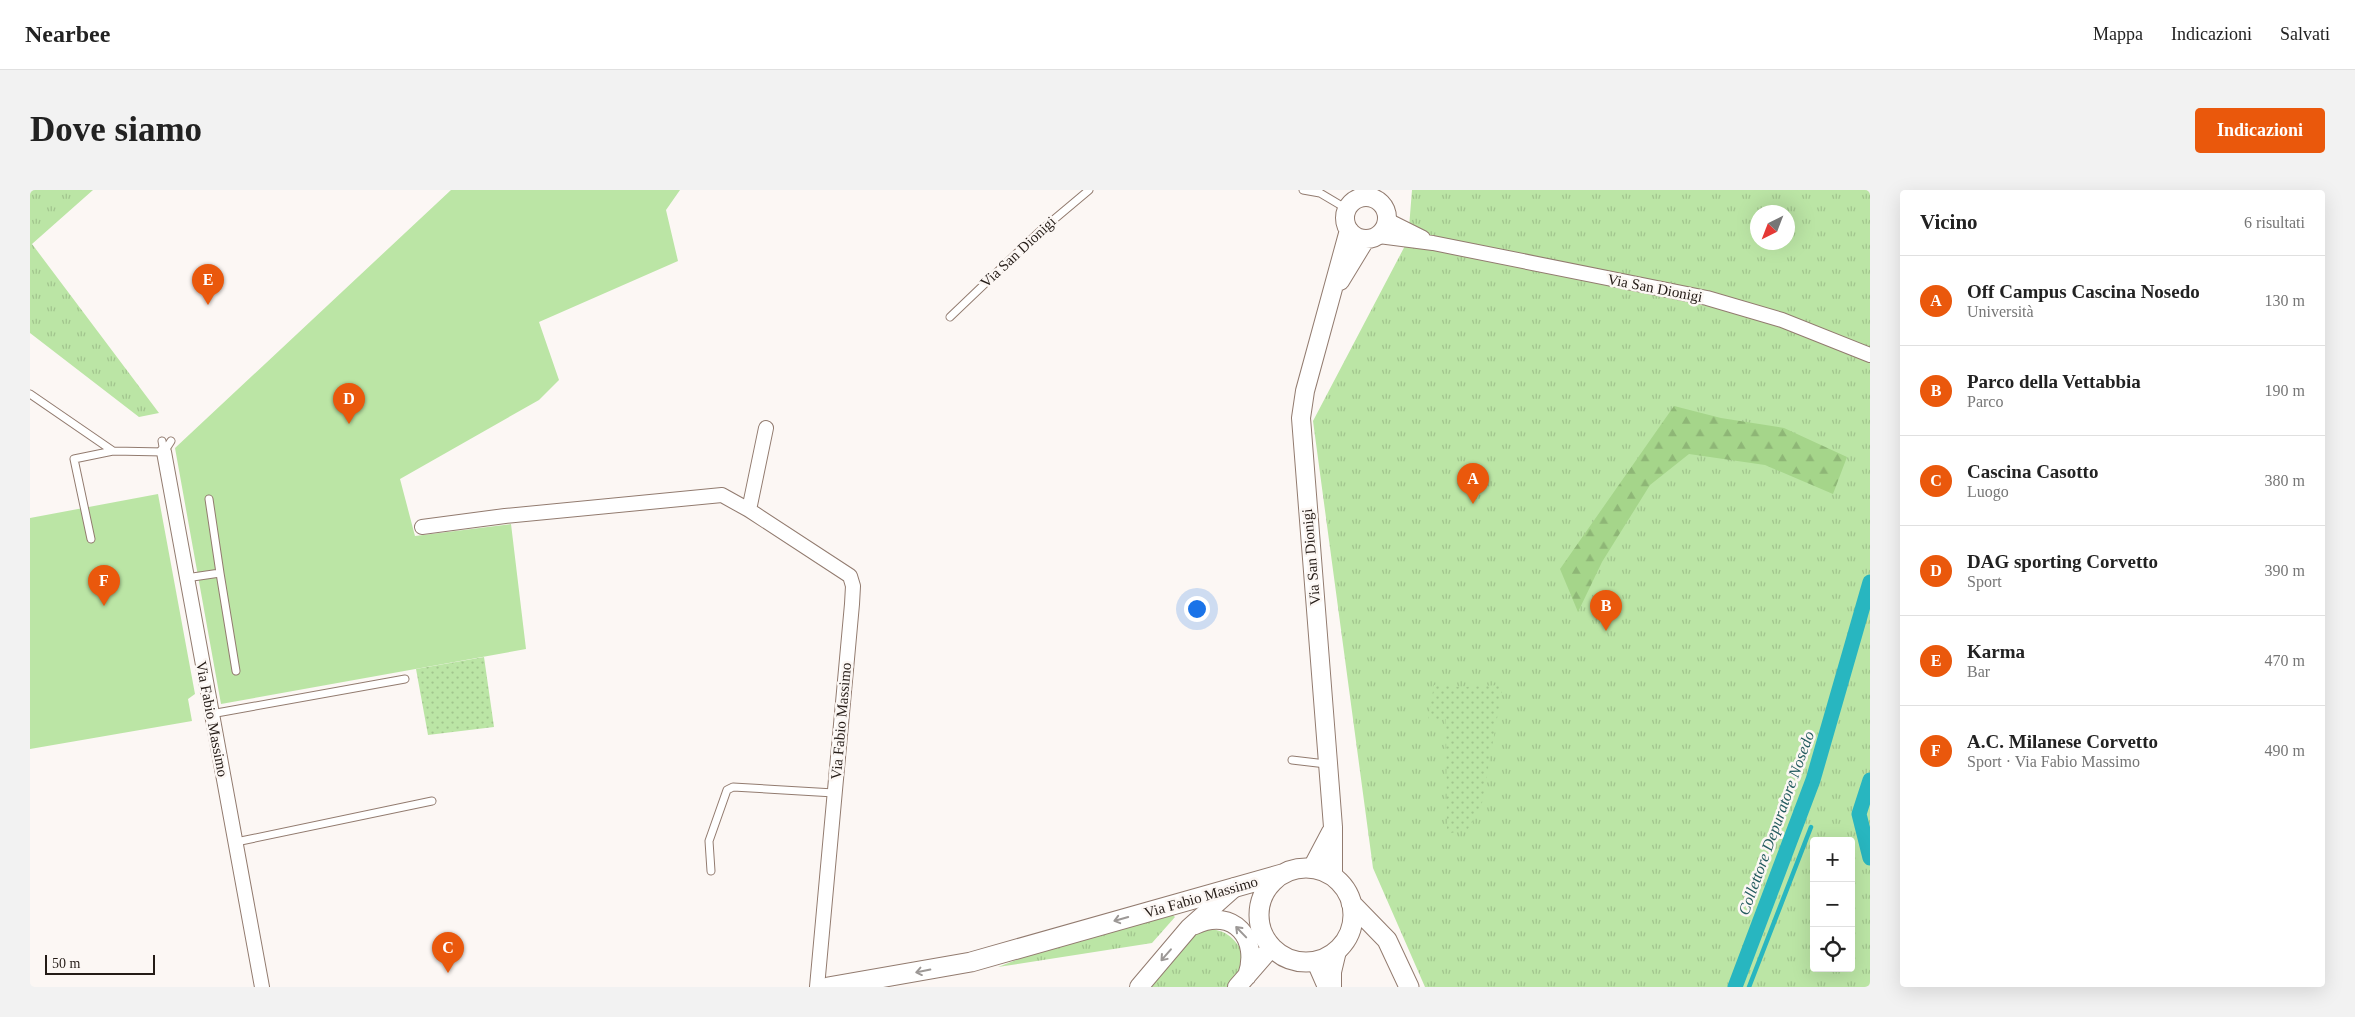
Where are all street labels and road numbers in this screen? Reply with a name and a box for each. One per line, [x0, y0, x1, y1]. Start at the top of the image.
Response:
street label: Via San Dionigi [977, 213, 1059, 291]
street label: Via San Dionigi [1606, 271, 1704, 305]
street label: Via San Dionigi [1299, 508, 1323, 606]
street label: Via Fabio Massimo [193, 660, 231, 778]
street label: Via Fabio Massimo [828, 662, 854, 780]
street label: Via Fabio Massimo [1142, 873, 1260, 921]

